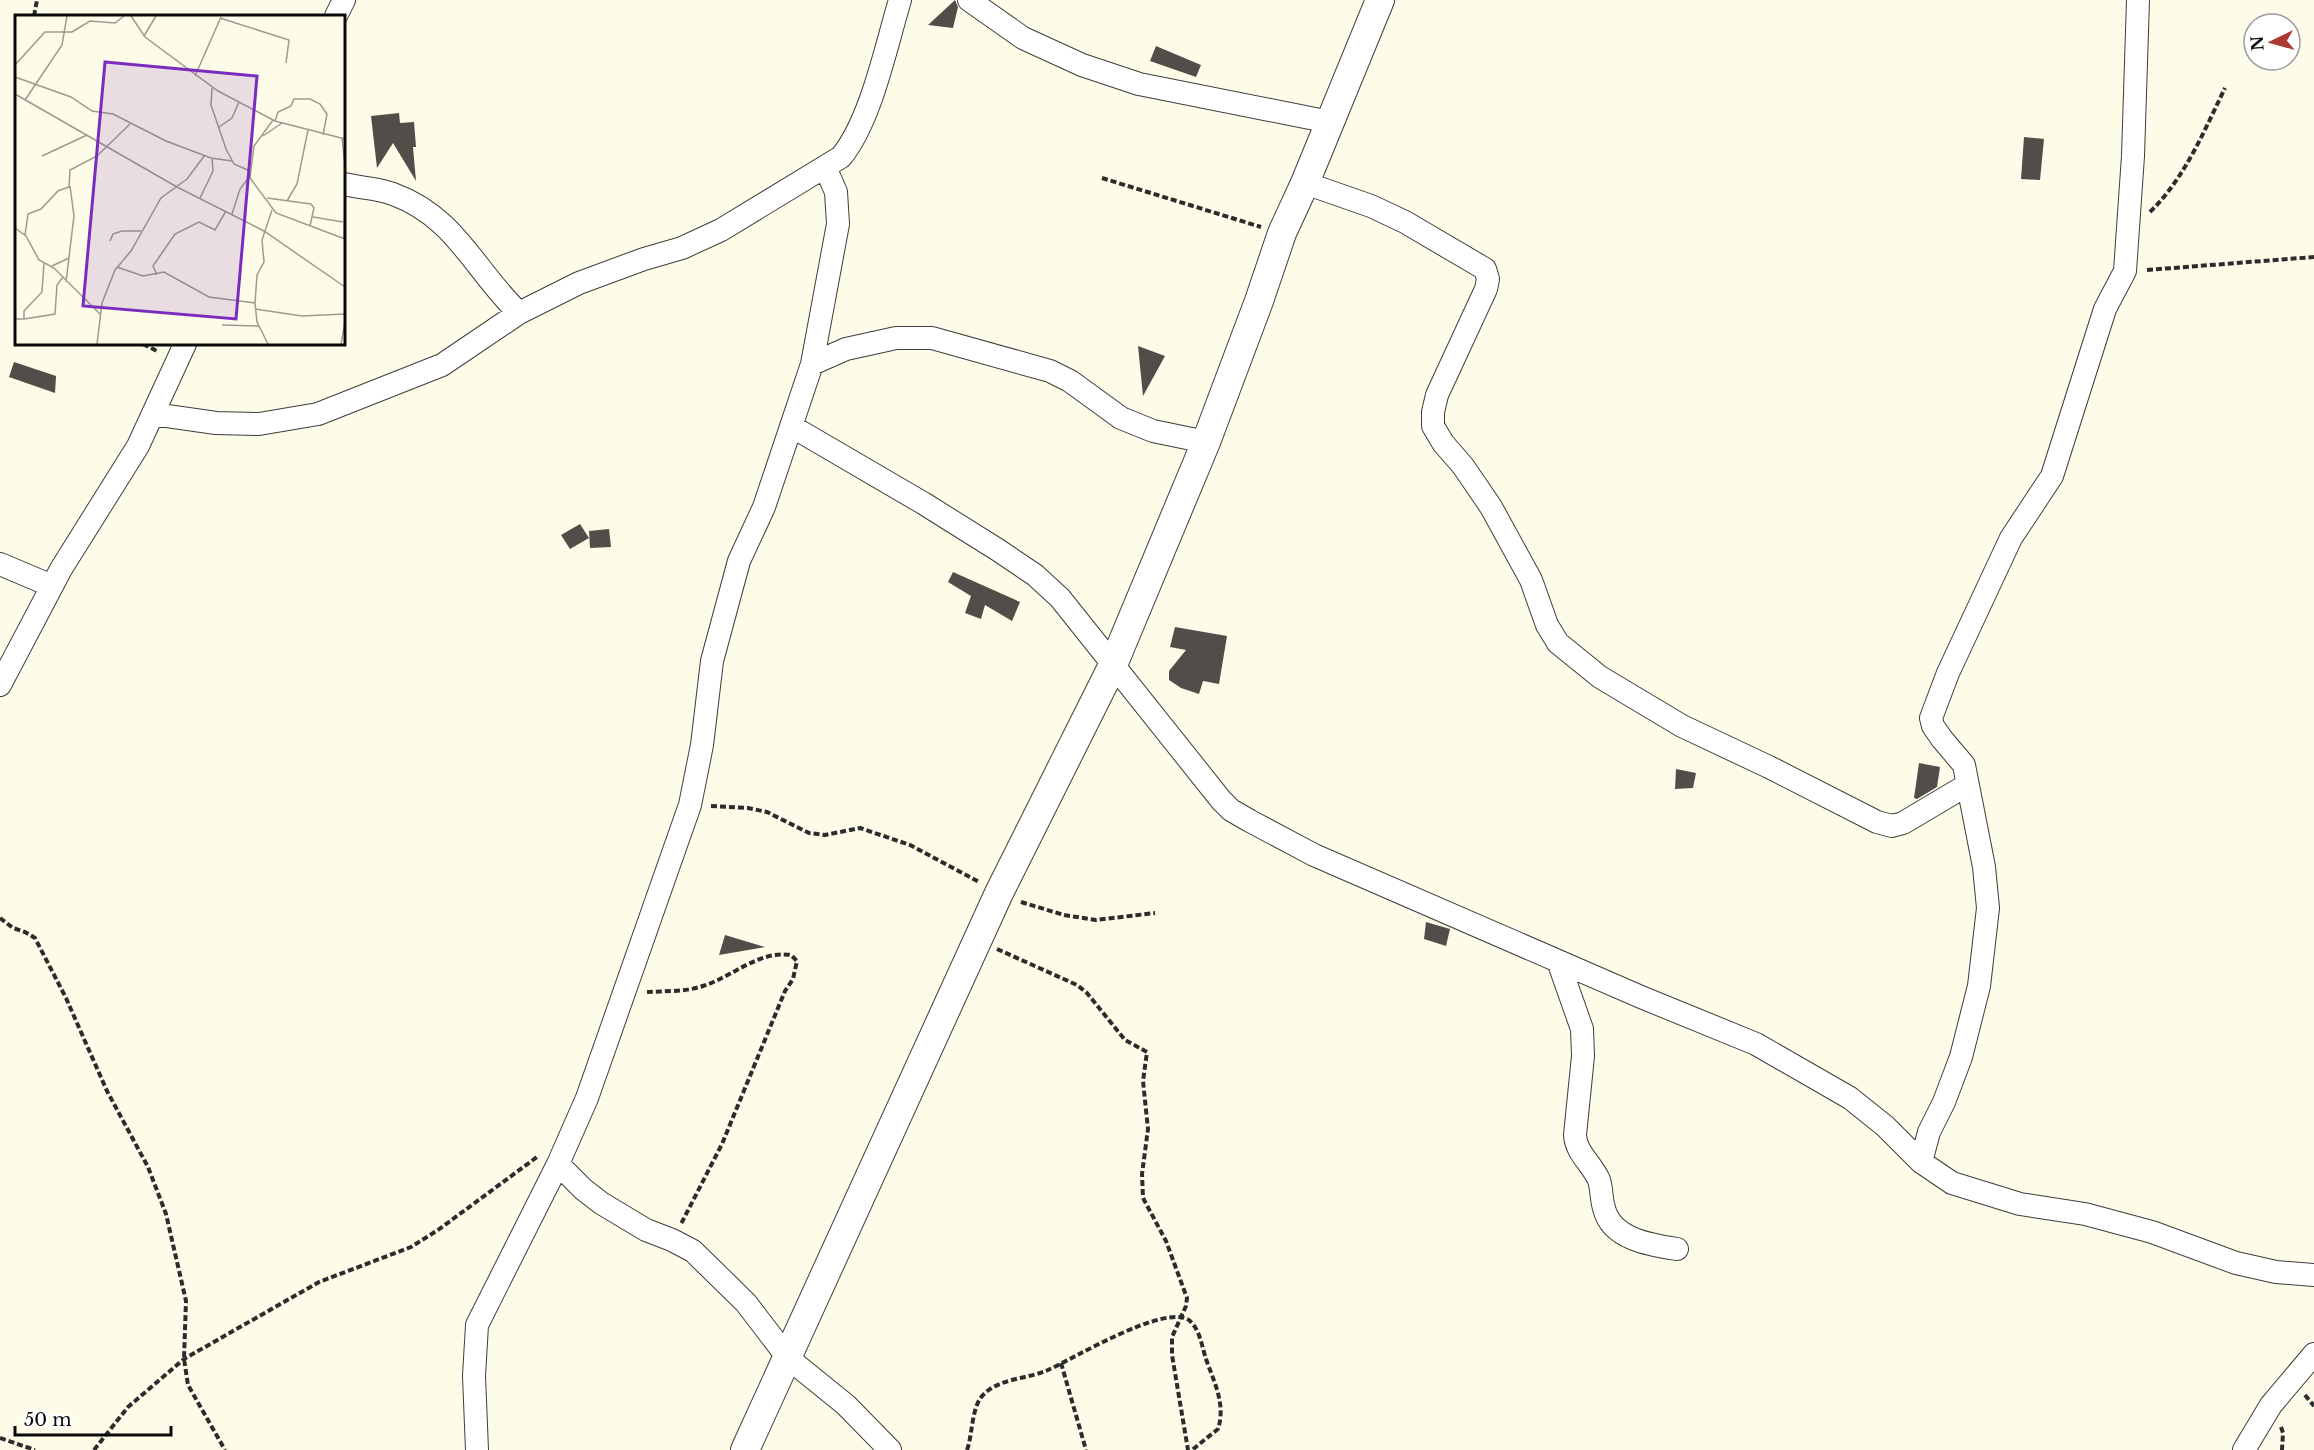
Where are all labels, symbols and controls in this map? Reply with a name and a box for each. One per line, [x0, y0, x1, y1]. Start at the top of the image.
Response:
north arrow [2242, 12, 2302, 72]
inset map [15, 15, 345, 345]
text: N [2246, 35, 2268, 52]
scale bar [15, 1399, 171, 1437]
text: 50 m [24, 1409, 72, 1431]

